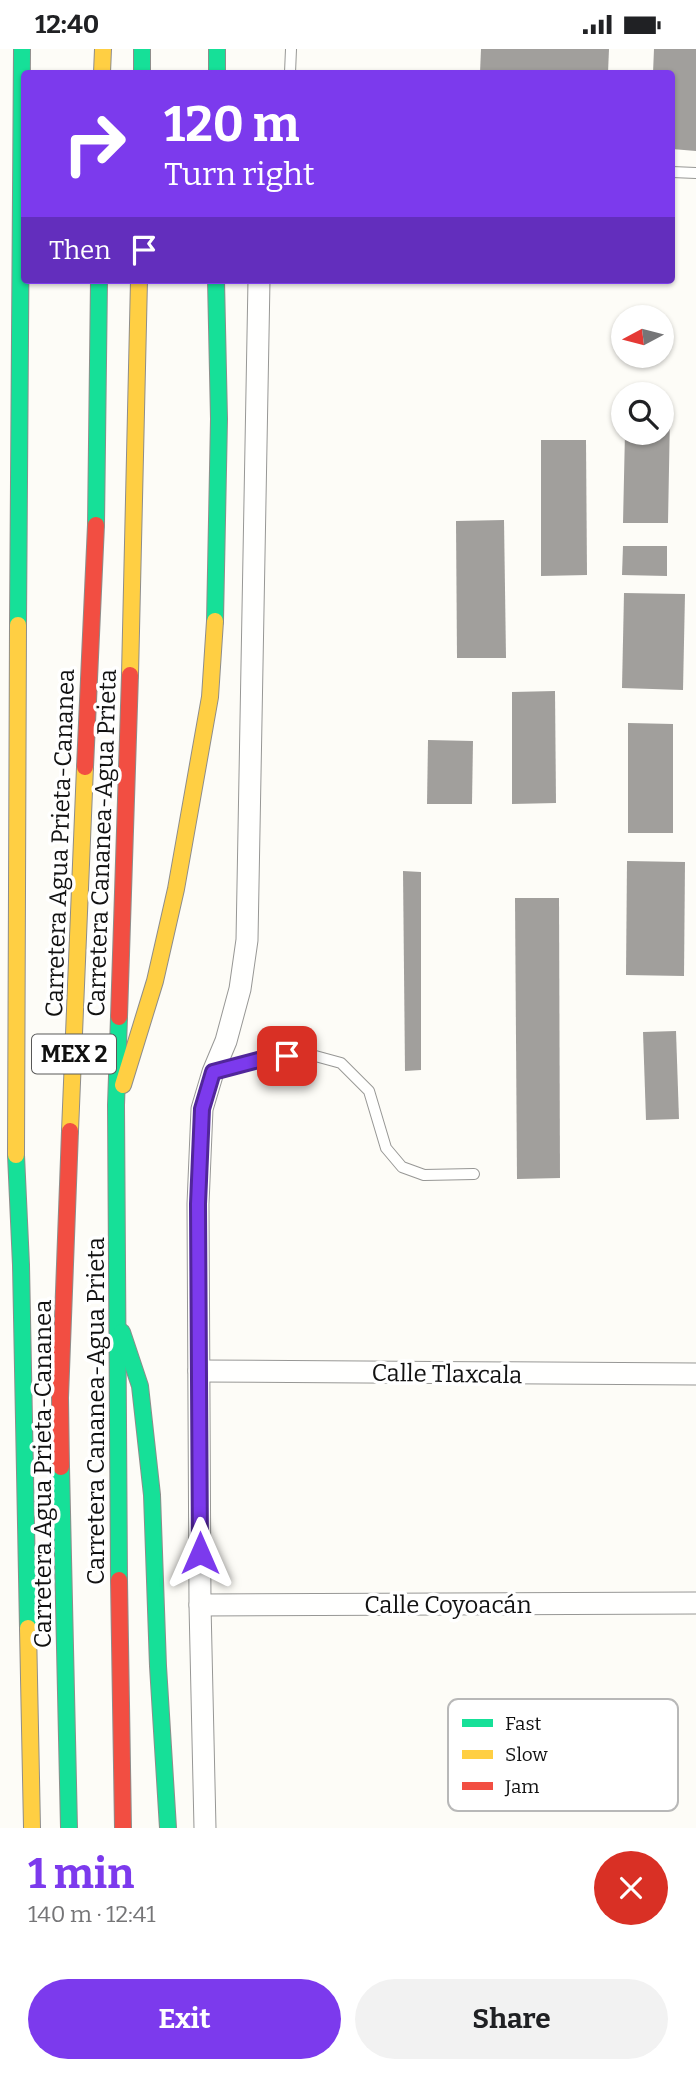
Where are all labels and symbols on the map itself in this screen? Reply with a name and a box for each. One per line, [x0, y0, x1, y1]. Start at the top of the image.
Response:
north arrow [611, 305, 674, 367]
street label: Carretera Agua Prieta-Cananea [40, 668, 80, 1018]
street label: Carretera Cananea-Agua Prieta [82, 669, 122, 1017]
pin [257, 1026, 317, 1086]
road number: MEX 2 [32, 1035, 116, 1073]
street label: Carretera Cananea-Agua Prieta [82, 1237, 110, 1585]
street label: Carretera Agua Prieta-Cananea [29, 1300, 57, 1648]
street label: Calle Tlaxcala [372, 1359, 522, 1389]
position arrow [163, 1516, 237, 1590]
street label: Calle Coyoacán [364, 1591, 532, 1619]
legend [448, 1699, 678, 1811]
text: Fast [505, 1712, 542, 1735]
text: Slow [505, 1743, 548, 1766]
text: Jam [504, 1775, 539, 1798]

